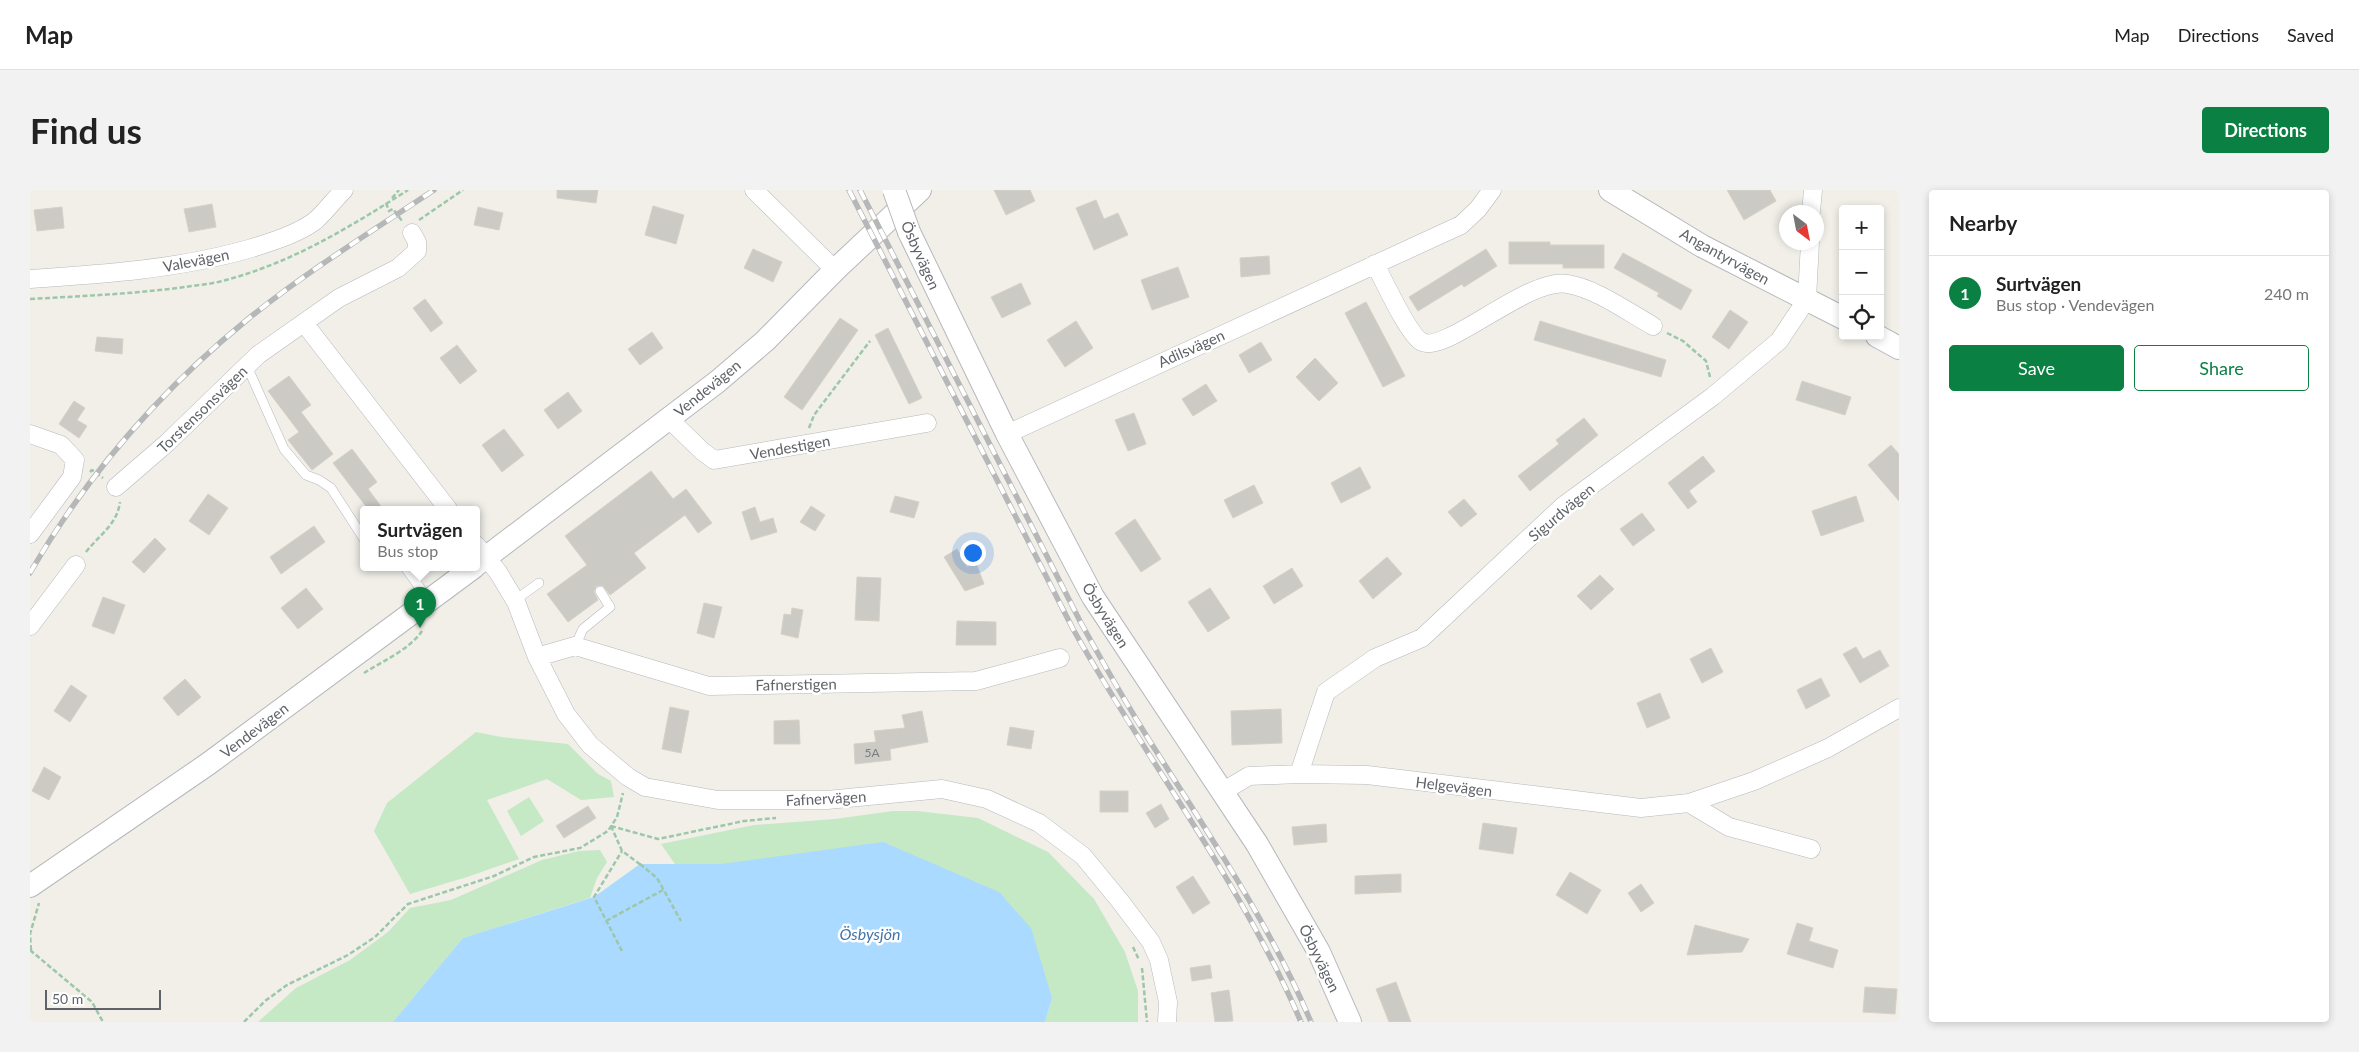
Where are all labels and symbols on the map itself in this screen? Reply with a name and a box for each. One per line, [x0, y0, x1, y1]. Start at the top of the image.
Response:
north arrow [1779, 205, 1824, 250]
street label: Ösbyvägen [898, 218, 944, 292]
street label: Angantyrvägen [1677, 224, 1773, 288]
street label: Valevägen [161, 245, 231, 275]
street label: Adilsvägen [1155, 325, 1227, 371]
street label: Vendevägen [670, 356, 744, 420]
street label: Torstensonsvägen [153, 362, 251, 456]
street label: Vendestigen [748, 431, 832, 463]
street label: Sigurdvägen [1524, 479, 1598, 545]
your location [960, 540, 986, 566]
street label: Ösbyvägen [1079, 579, 1133, 651]
pin: 1 [404, 587, 436, 628]
street label: Fafnerstigen [755, 674, 837, 694]
street label: Vendevägen [216, 699, 292, 761]
house number: 5A [864, 745, 880, 760]
street label: Helgevägen [1415, 772, 1493, 800]
street label: Fafnervägen [785, 787, 867, 809]
street label: Ösbyvägen [1296, 921, 1344, 995]
water label: Ösbysjön [840, 924, 900, 943]
scale bar [45, 987, 161, 1010]

